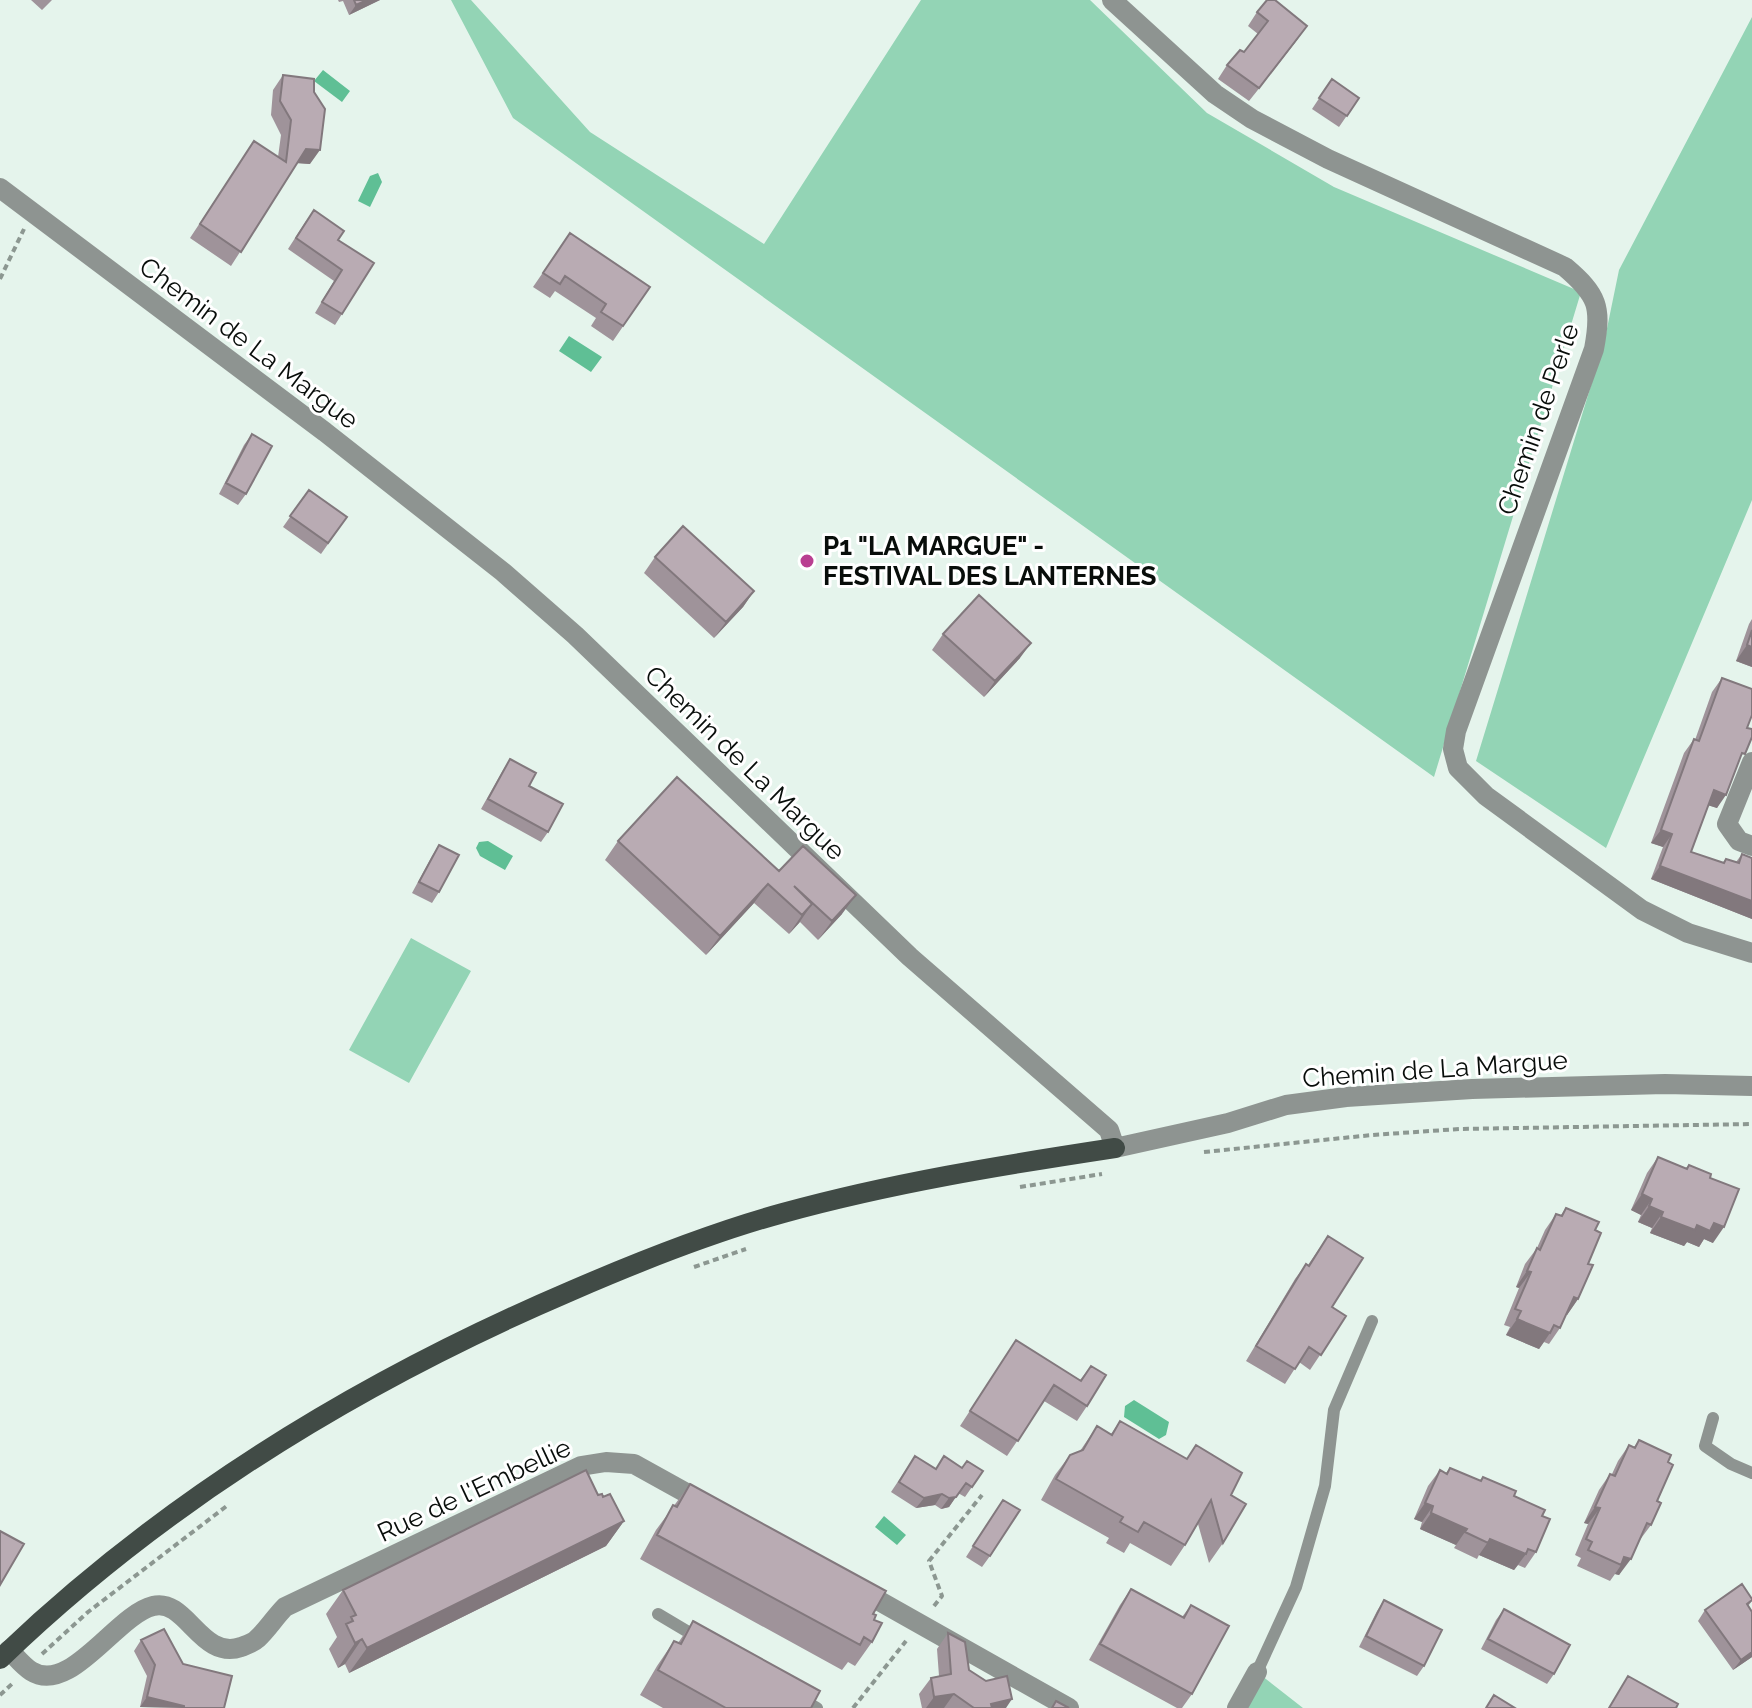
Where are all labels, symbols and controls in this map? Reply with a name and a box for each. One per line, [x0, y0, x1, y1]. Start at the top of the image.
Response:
street label: Chemin de La Margue [134, 251, 364, 435]
street label: Chemin de Perle [1491, 319, 1585, 519]
place label: P1 "LA MARGUE" - FESTIVAL DES LANTERNES [823, 531, 1157, 591]
marker: P1 "LA MARGUE" - FESTIVAL DES LANTERNES [798, 552, 816, 570]
street label: Chemin de La Margue [639, 660, 851, 866]
street label: Chemin de La Margue [1301, 1045, 1569, 1093]
street label: Rue de l'Embellie [373, 1432, 575, 1548]

